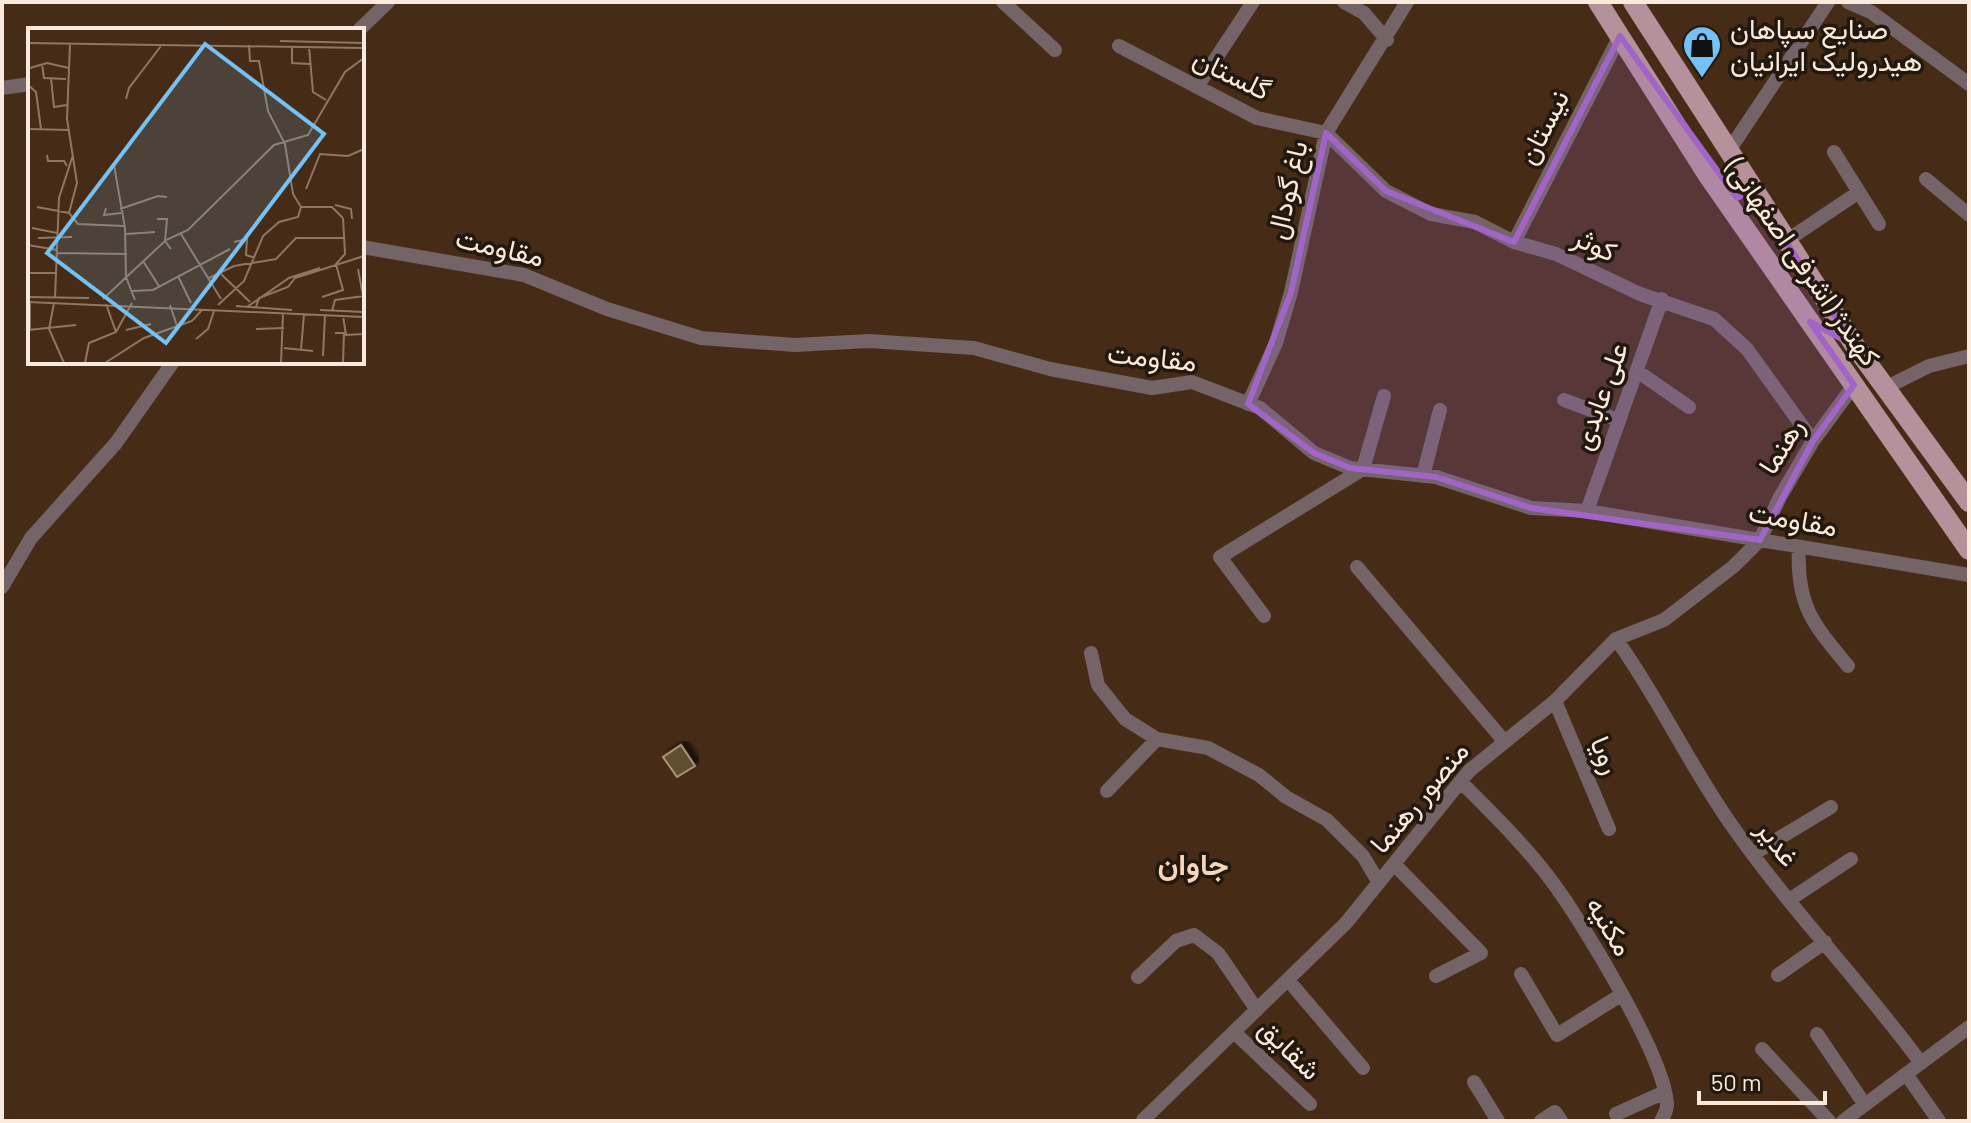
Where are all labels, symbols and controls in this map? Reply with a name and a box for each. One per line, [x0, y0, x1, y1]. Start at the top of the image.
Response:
place label: صنایع سپاهان هیدرولیک ایرانیان [1730, 11, 1922, 79]
shop icon: صنایع سپاهان هیدرولیک ایرانیان [1681, 24, 1723, 79]
inset map [28, 28, 364, 364]
street label: گلستان [1188, 40, 1277, 106]
street label: نیستان [1509, 84, 1575, 169]
street label: باغ گودال [1258, 137, 1317, 243]
street label: کهندژ (اشرفی اصفهانی) [1717, 150, 1888, 373]
street label: کوثر [1566, 218, 1623, 270]
street label: مقاومت [452, 219, 548, 275]
street label: مقاومت [1106, 334, 1198, 380]
street label: علی عابدی [1564, 337, 1635, 454]
street label: رهنما [1750, 411, 1812, 481]
street label: مقاومت [1746, 493, 1840, 545]
street label: رویا [1582, 731, 1630, 779]
street label: منصور رهنما [1362, 733, 1476, 861]
street label: غدیر [1748, 811, 1807, 874]
district label: جاوان [1157, 845, 1229, 883]
street label: مکنیه [1580, 890, 1642, 961]
street label: شقایق [1252, 1010, 1329, 1087]
scale bar [1699, 1055, 1825, 1105]
text: 50 m [1711, 1067, 1762, 1096]

